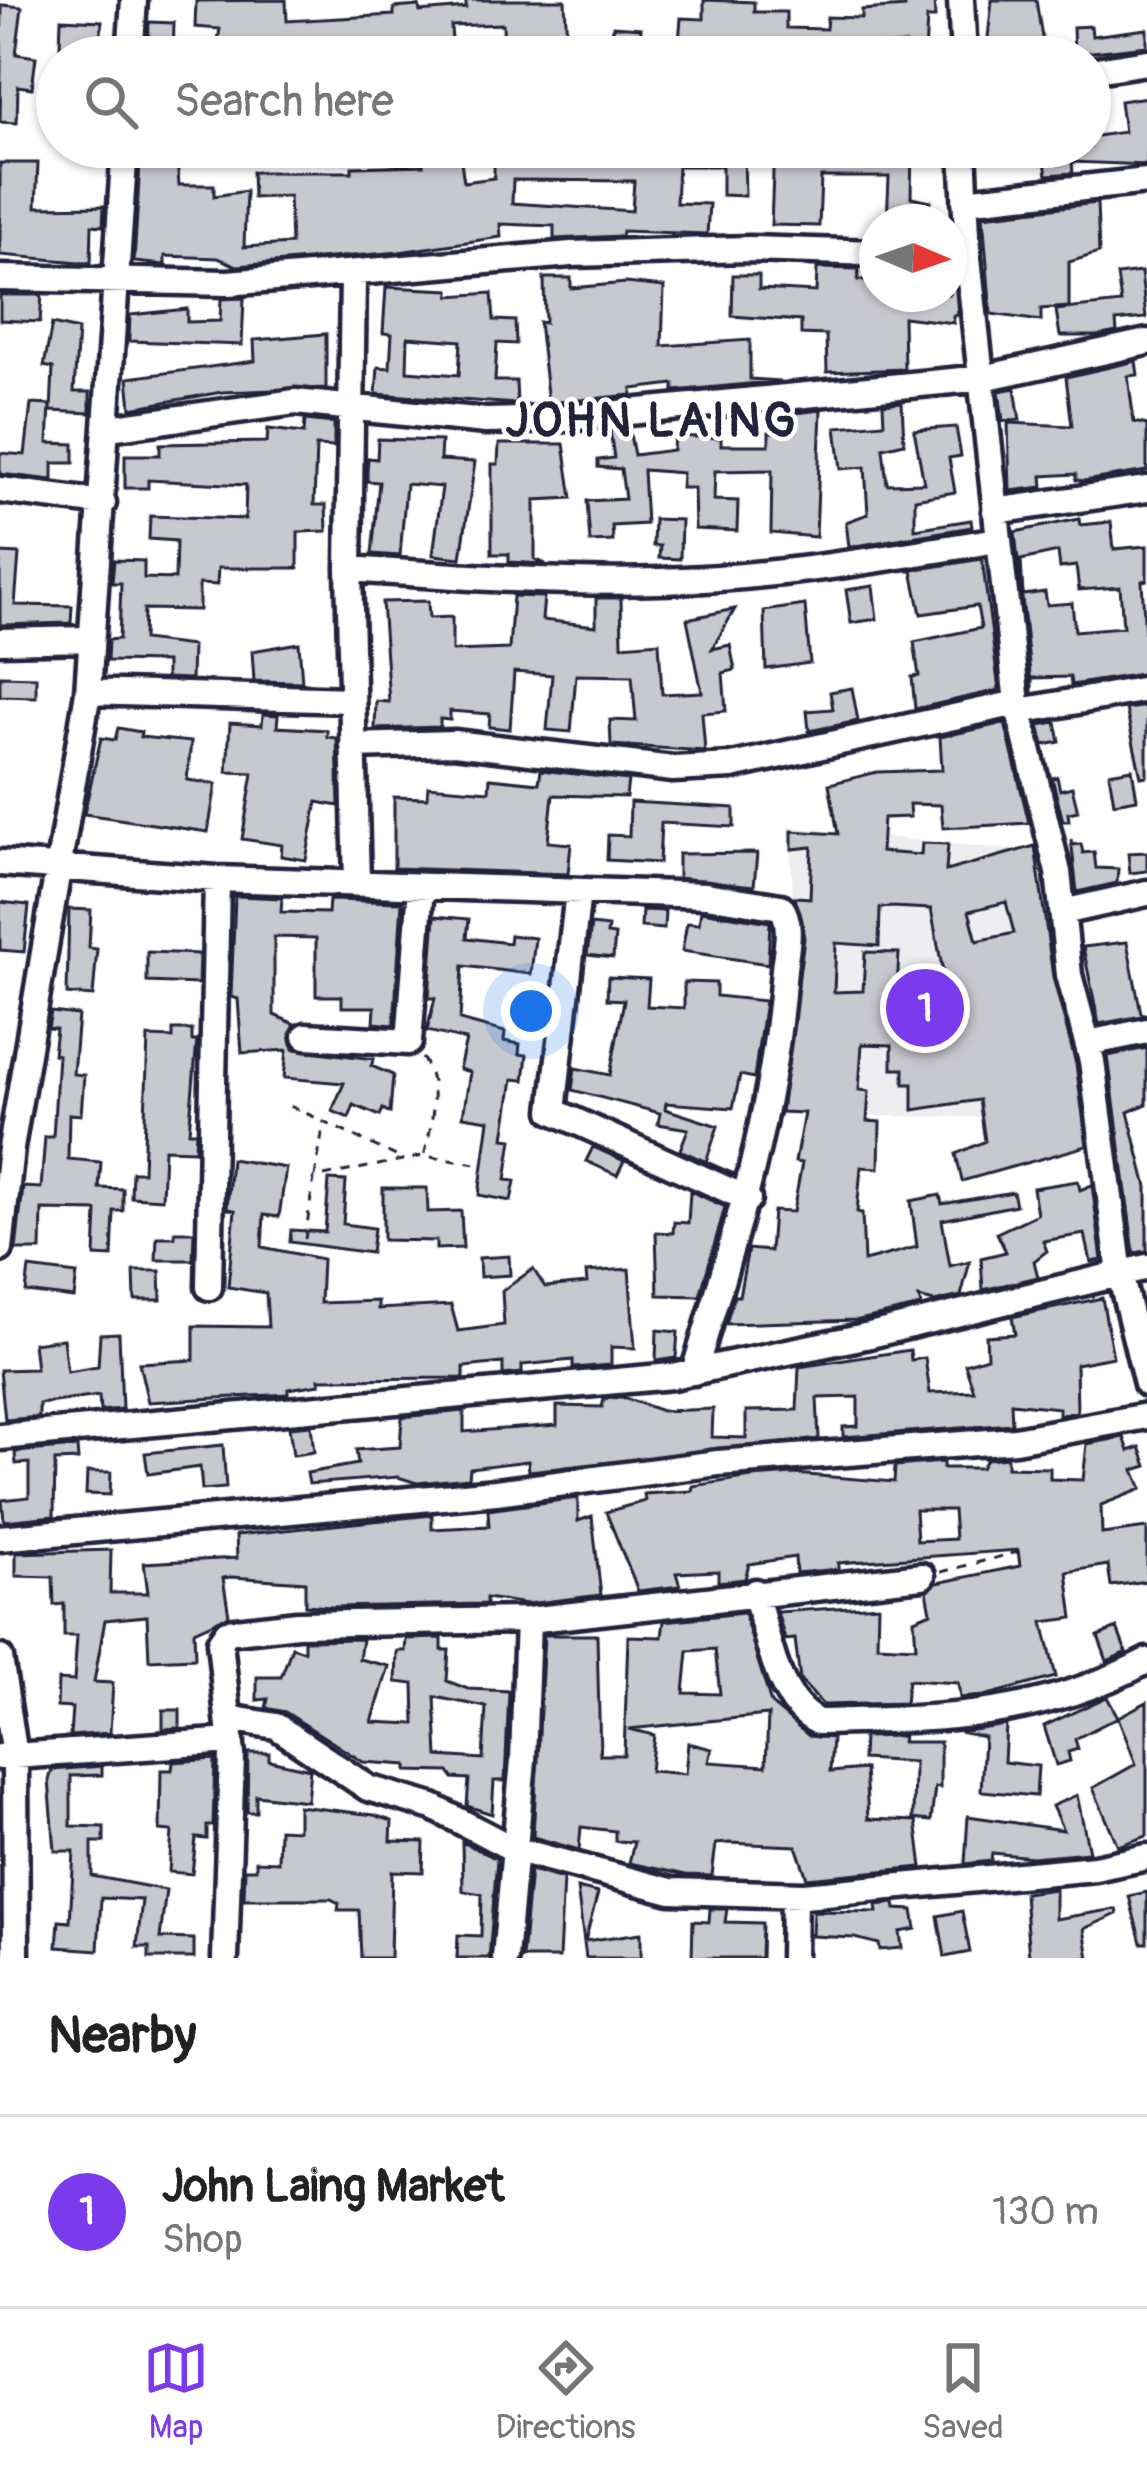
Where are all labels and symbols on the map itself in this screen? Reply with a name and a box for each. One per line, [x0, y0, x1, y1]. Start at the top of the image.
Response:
north arrow [859, 204, 967, 312]
district label: JOHN LAING [506, 391, 798, 451]
pin: 1 [886, 963, 964, 1053]
your location [501, 981, 561, 1041]

